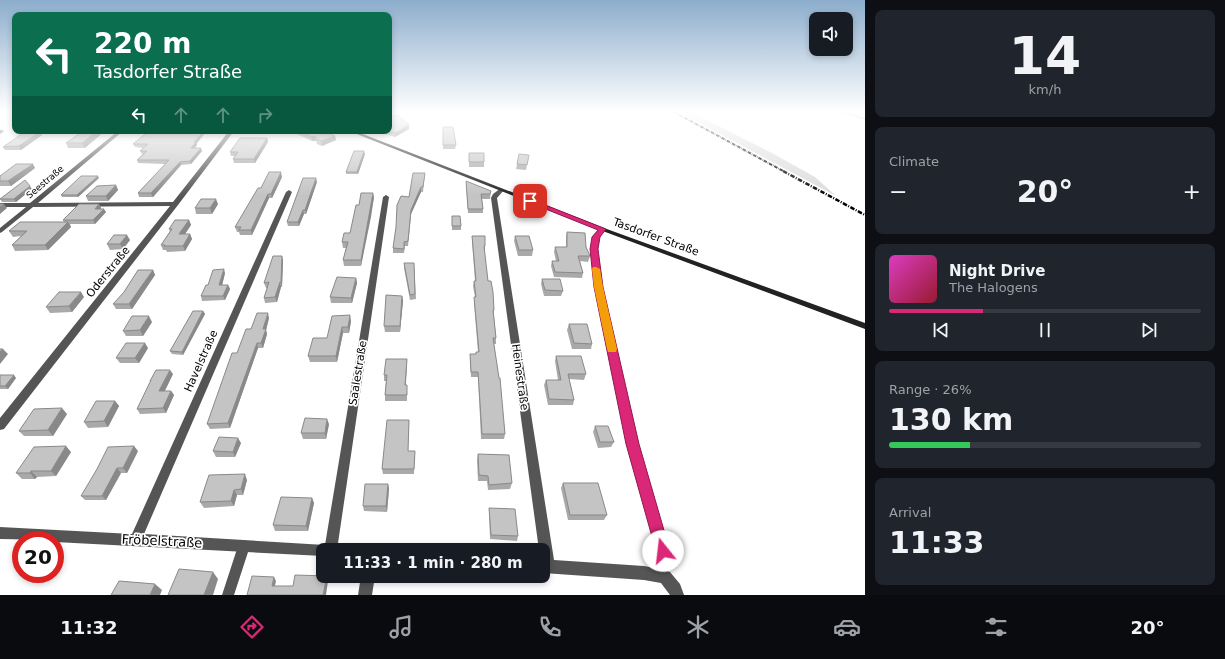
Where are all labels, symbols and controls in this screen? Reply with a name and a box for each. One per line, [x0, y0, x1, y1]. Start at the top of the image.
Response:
map controls [809, 12, 853, 56]
button: sound [809, 12, 853, 56]
text: 14 [1009, 26, 1081, 86]
text: 220 m [94, 27, 191, 60]
icon: left [28, 28, 80, 80]
text: Tasdorfer Straße [94, 61, 242, 82]
text: km/h [1029, 82, 1061, 97]
icon: left [128, 104, 150, 126]
icon: ahead [170, 104, 192, 126]
icon: ahead [212, 104, 234, 126]
icon: right [254, 104, 276, 126]
text: Climate [889, 154, 939, 169]
street label: Seestraße [24, 163, 66, 200]
text: 20° [1017, 174, 1073, 209]
text: − [889, 179, 907, 204]
text: + [1183, 179, 1201, 204]
pin [513, 184, 547, 218]
icon: arrive [519, 190, 541, 212]
street label: Tasdorfer Straße [610, 215, 701, 259]
street label: Oderstraße [83, 244, 133, 300]
text: Night Drive [949, 262, 1045, 280]
text: The Halogens [949, 280, 1038, 295]
icon: previous [930, 319, 952, 341]
icon: pause [1034, 319, 1056, 341]
icon: next [1138, 319, 1160, 341]
street label: Havelstraße [182, 328, 221, 394]
street label: Saalestraße [346, 340, 370, 406]
street label: Heinestraße [509, 343, 531, 411]
text: Range · 26% [889, 382, 972, 397]
text: 130 km [889, 402, 1013, 437]
text: Arrival [889, 505, 931, 520]
text: 11:33 [889, 525, 985, 560]
position arrow [642, 530, 684, 572]
speed limit sign: 20 [12, 531, 64, 583]
street label: Fröbelstraße [121, 531, 203, 551]
text: 11:33 · 1 min · 280 m [343, 554, 523, 572]
icon: directions [238, 613, 266, 641]
icon: music [387, 613, 415, 641]
icon: phone [536, 613, 564, 641]
icon: climate [684, 613, 712, 641]
icon: car [833, 613, 861, 641]
icon: filters [982, 613, 1010, 641]
text: 11:32 [60, 617, 118, 638]
text: 20° [1131, 617, 1165, 638]

